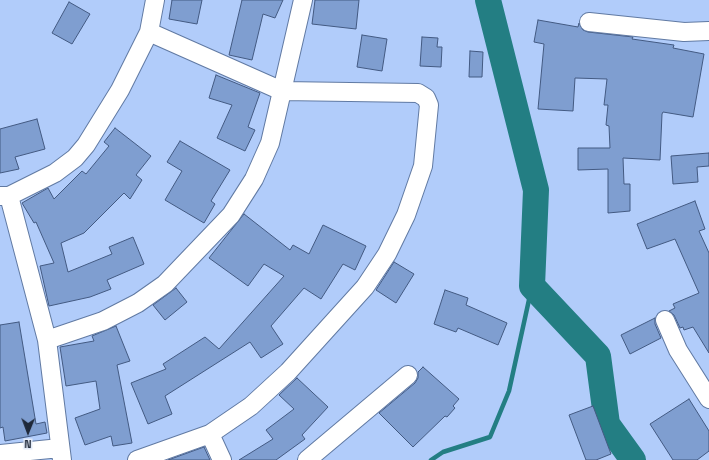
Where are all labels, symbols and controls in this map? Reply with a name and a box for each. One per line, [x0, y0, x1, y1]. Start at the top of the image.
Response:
north arrow [8, 412, 48, 452]
text: N [24, 437, 32, 451]

